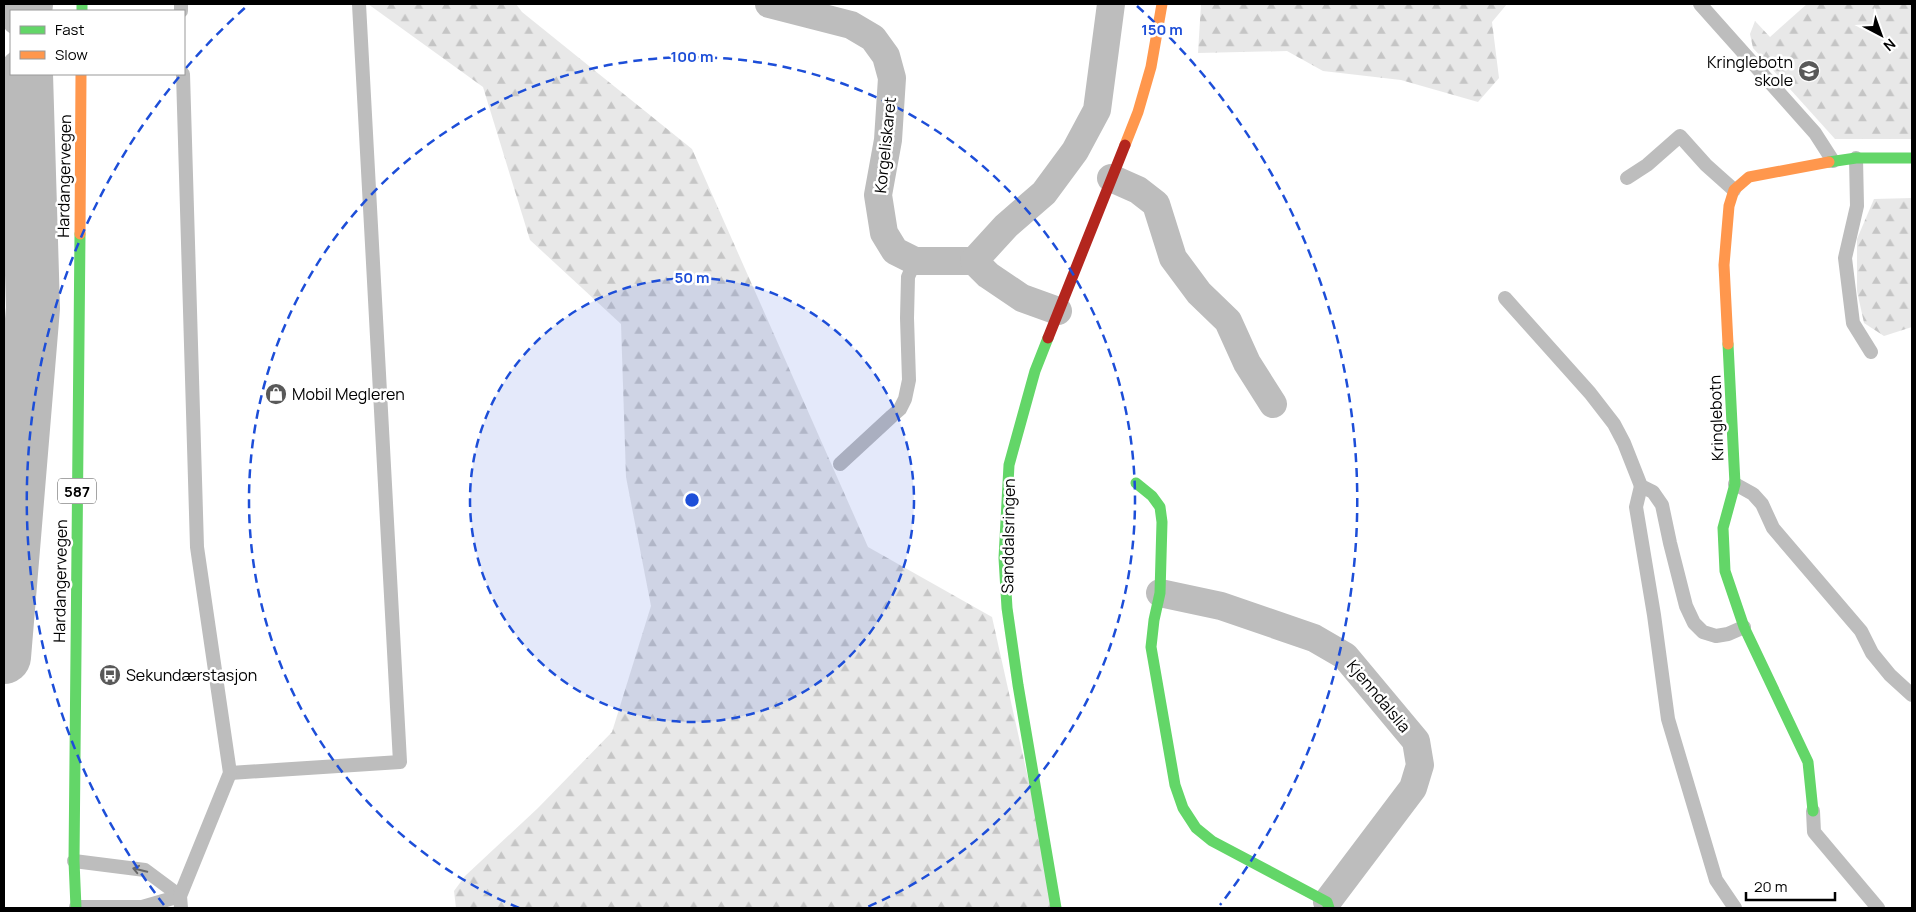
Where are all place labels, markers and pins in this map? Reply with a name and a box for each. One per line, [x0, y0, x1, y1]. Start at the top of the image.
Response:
place label: Kringlebotn skole [1707, 51, 1793, 91]
school or university icon: Kringlebotn skole [1797, 59, 1821, 83]
shop icon: Mobil Megleren [264, 382, 288, 406]
place label: Mobil Megleren [292, 383, 405, 405]
centre of rings [683, 491, 701, 509]
bus stop icon: Sekundærstasjon [98, 663, 122, 687]
place label: Sekundærstasjon [126, 664, 257, 686]

